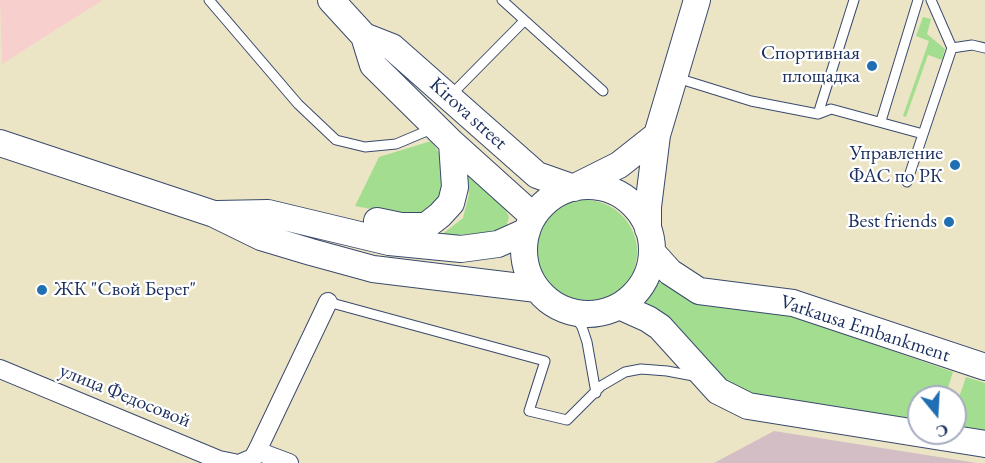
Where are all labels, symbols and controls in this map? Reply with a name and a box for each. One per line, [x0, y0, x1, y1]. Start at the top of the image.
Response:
place label: Спортивная площадка [761, 42, 860, 89]
marker: Спортивная площадка [865, 59, 879, 73]
street label: Kirova street [424, 73, 512, 155]
place label: Управление ФАС по РК [849, 142, 943, 189]
marker: Управление ФАС по РК [948, 158, 962, 172]
place label: Best friends [848, 210, 937, 234]
marker: Best friends [942, 215, 956, 229]
place label: ЖК "Свой Берег" [54, 278, 196, 302]
marker: ЖК "Свой Берег" [35, 283, 49, 297]
street label: Varkausa Embankment [777, 290, 953, 368]
street label: улица Федосовой [56, 359, 194, 433]
north arrow [907, 385, 967, 445]
text: С [933, 419, 951, 442]

